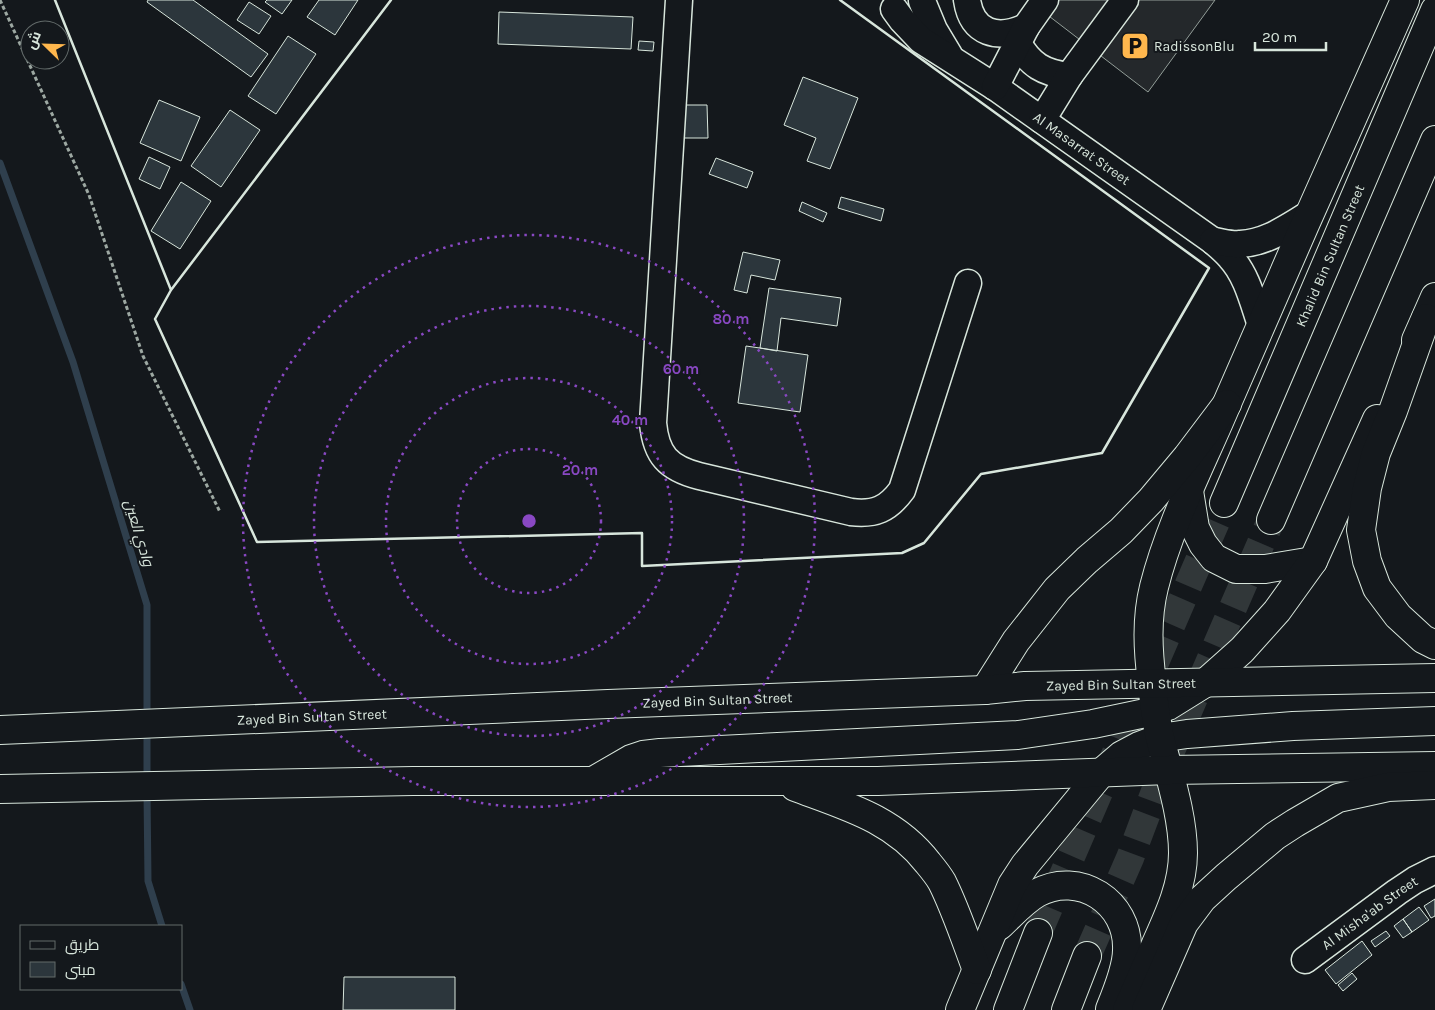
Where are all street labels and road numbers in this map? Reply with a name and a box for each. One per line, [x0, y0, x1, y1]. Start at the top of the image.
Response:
street label: Al Masarrat Street [1030, 108, 1134, 188]
street label: Khalid Bin Sultan Street [1292, 182, 1368, 329]
street label: Zayed Bin Sultan Street [1046, 674, 1196, 694]
street label: Zayed Bin Sultan Street [642, 689, 793, 711]
street label: Zayed Bin Sultan Street [236, 705, 387, 728]
street label: Al Misha'ab Street [1318, 872, 1421, 953]

